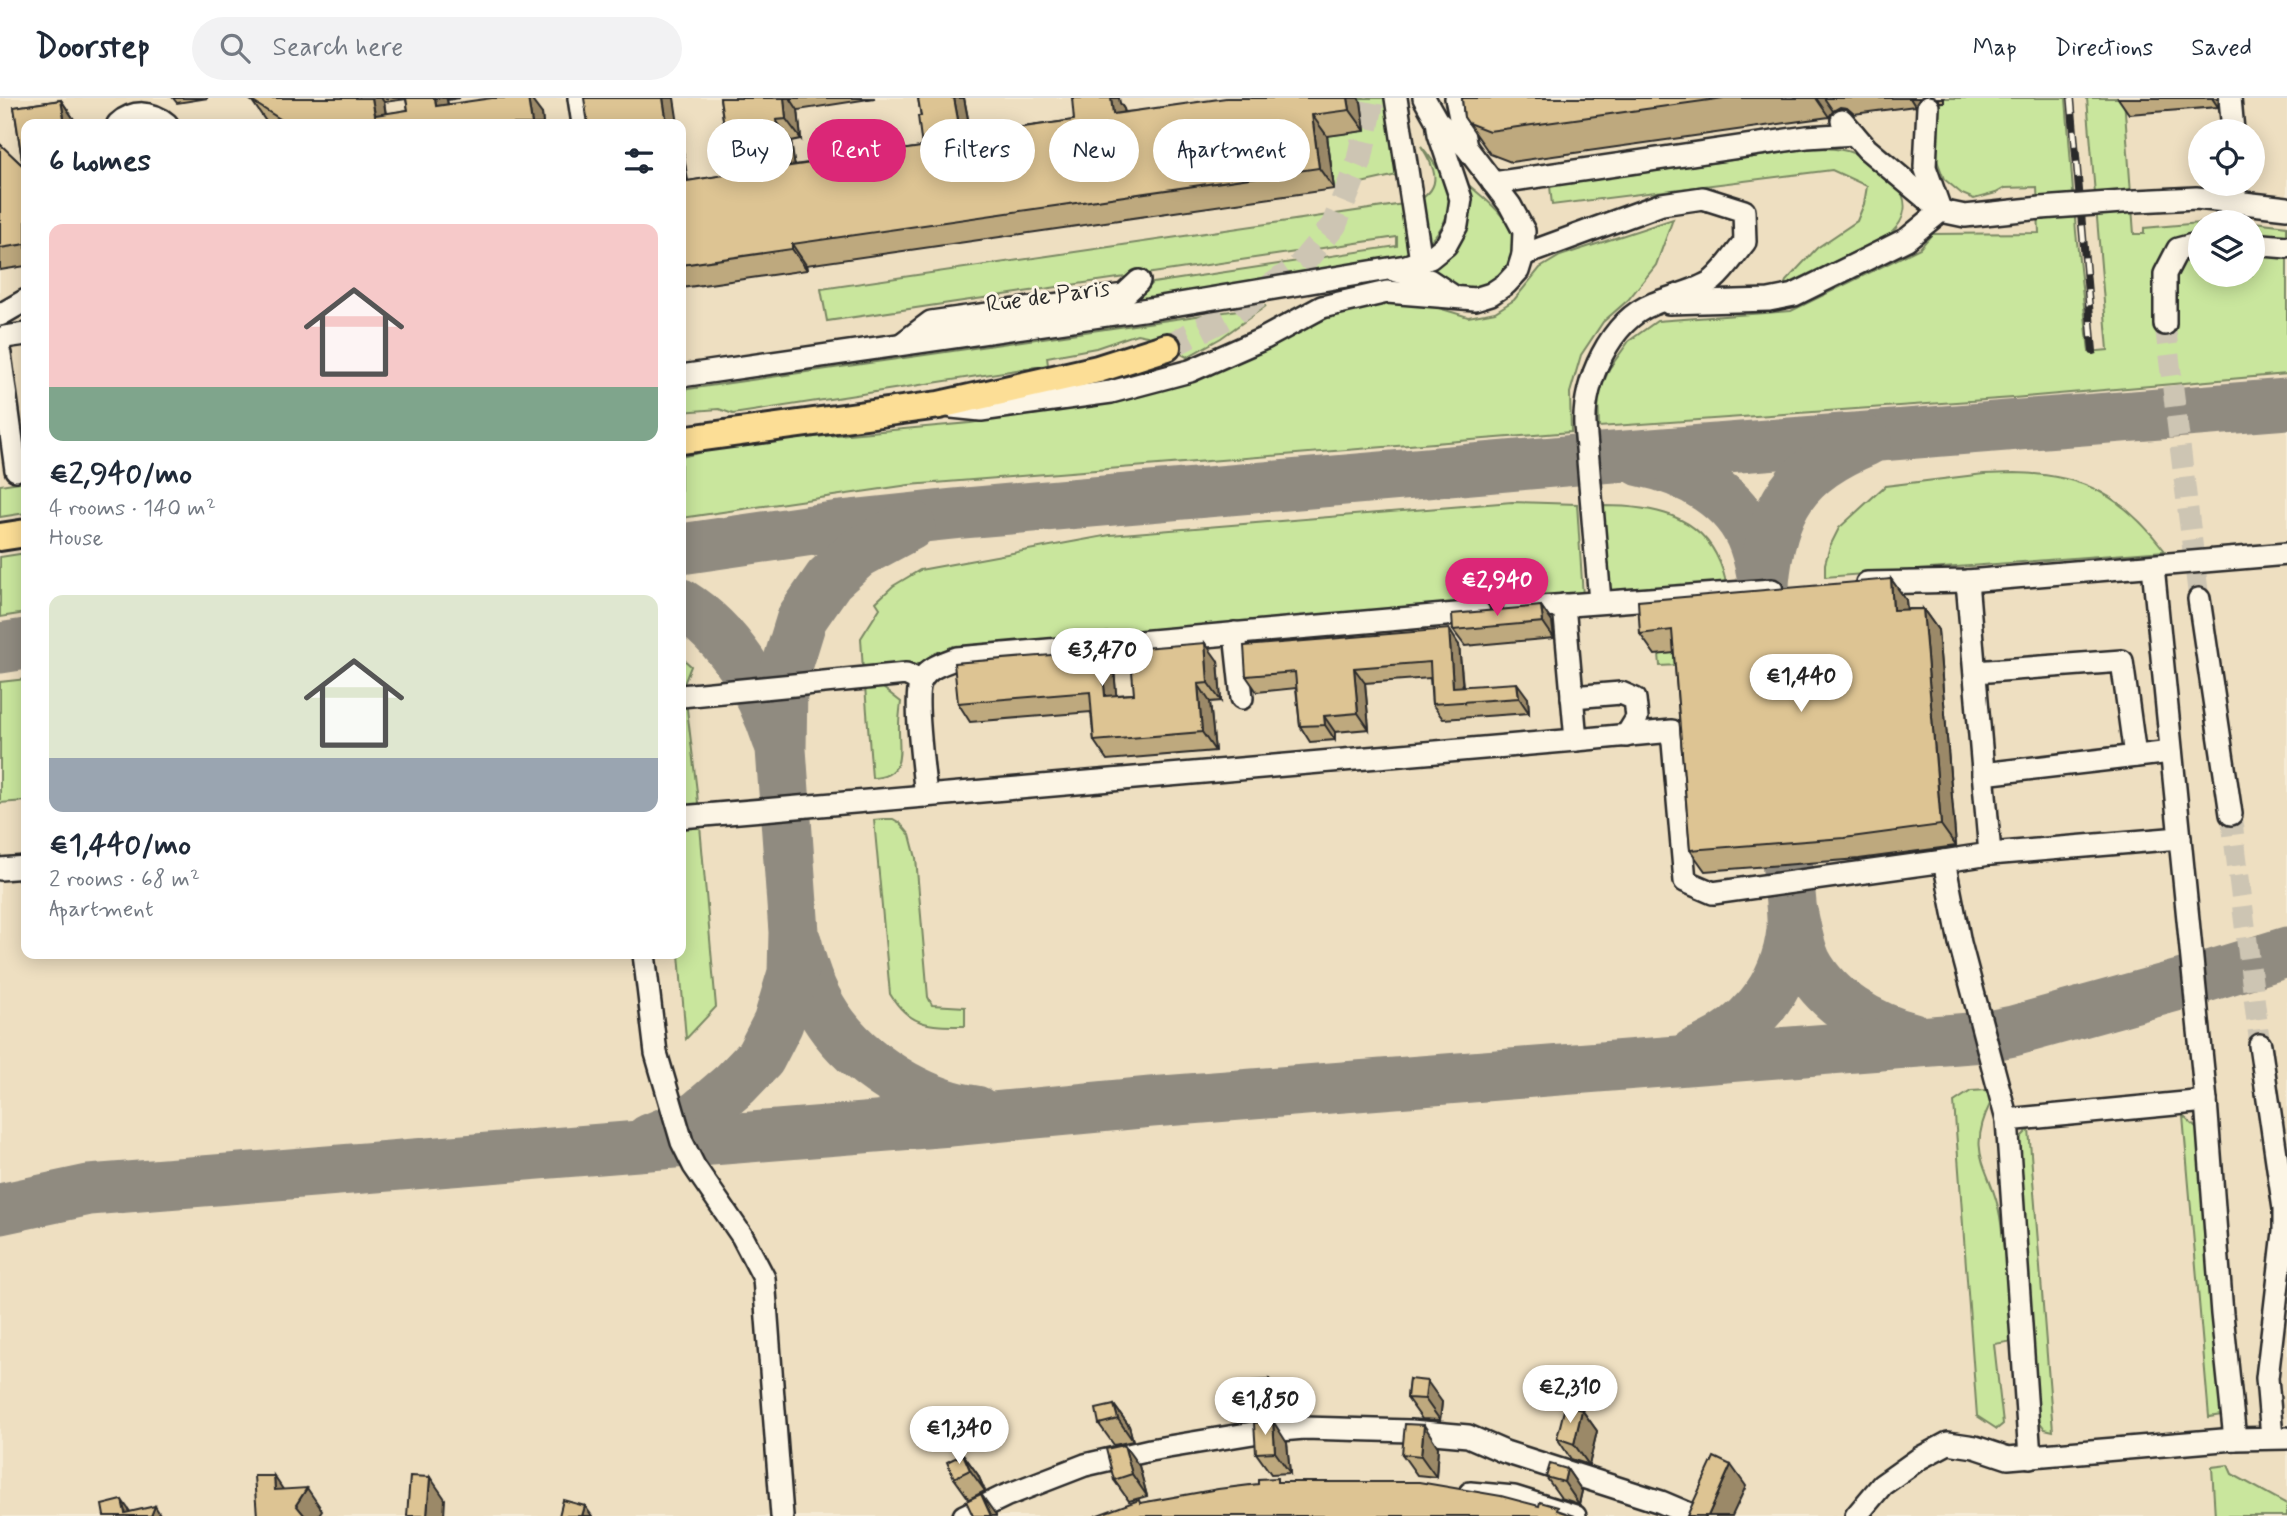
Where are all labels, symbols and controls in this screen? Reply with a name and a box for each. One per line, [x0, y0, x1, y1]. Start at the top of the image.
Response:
search box [192, 17, 682, 80]
text: Doorstep [35, 26, 150, 70]
icon: search [216, 29, 254, 67]
text: Search here [272, 31, 403, 65]
text: Map [1973, 33, 2017, 64]
text: Directions [2055, 33, 2153, 64]
text: Saved [2191, 33, 2252, 64]
chip: Buy [707, 119, 793, 182]
chip: Rent [807, 119, 906, 182]
chip: Filters [920, 119, 1035, 182]
chip: New [1049, 119, 1139, 182]
chip: Apartment [1153, 119, 1310, 182]
map controls [2188, 119, 2265, 287]
button: locate [2188, 119, 2265, 196]
text: 6 homes [49, 142, 151, 181]
icon: filters [620, 142, 658, 180]
button: layers [2188, 210, 2265, 287]
icon: home [291, 269, 417, 395]
street label: Rue de Paris [984, 273, 1112, 321]
text: €2,940/mo [49, 455, 192, 494]
text: 4 rooms · 140 m² [49, 494, 216, 524]
text: House [49, 524, 103, 554]
pin: €2,940 [1440, 559, 1554, 618]
text: €2,940 [1461, 566, 1533, 596]
pin: €3,470 [1045, 628, 1159, 688]
text: €3,470 [1067, 636, 1137, 666]
icon: home [291, 640, 417, 766]
pin: €1,440 [1744, 654, 1858, 714]
text: €1,440 [1766, 662, 1836, 692]
text: €1,440/mo [49, 826, 191, 865]
text: 2 rooms · 68 m² [49, 865, 200, 895]
text: Apartment [49, 895, 154, 925]
pin: €2,310 [1513, 1366, 1627, 1425]
text: €2,310 [1539, 1373, 1601, 1403]
pin: €1,850 [1208, 1378, 1322, 1437]
text: €1,850 [1231, 1385, 1299, 1415]
pin: €1,340 [902, 1406, 1016, 1466]
text: €1,340 [926, 1414, 992, 1444]

